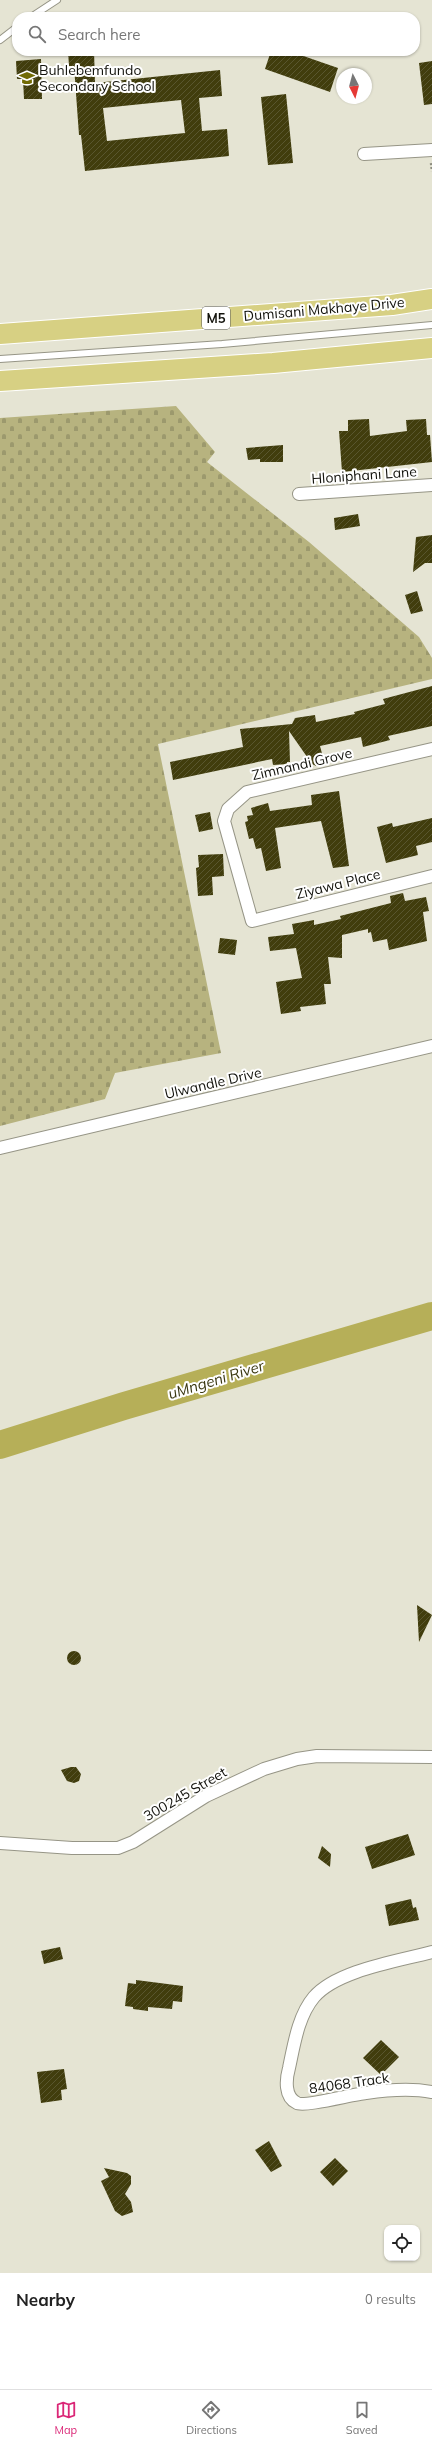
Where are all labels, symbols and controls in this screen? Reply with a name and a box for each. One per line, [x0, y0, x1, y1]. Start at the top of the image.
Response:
search box [12, 12, 420, 56]
icon: search [26, 23, 48, 45]
text: Search here [58, 25, 140, 44]
place label: Buhlebemfundo Secondary School [39, 61, 155, 95]
north arrow [336, 68, 372, 104]
school or university icon: Buhlebemfundo Secondary School [18, 69, 36, 87]
street label: Dumisani Makhaye Drive [243, 293, 405, 325]
road number: M5 [202, 307, 230, 329]
street label: Hloniphani Lane [311, 462, 417, 488]
street label: Zimnandi Grove [250, 744, 354, 784]
street label: Ziyawa Place [294, 865, 382, 903]
street label: Ulwandle Drive [163, 1063, 263, 1103]
water label: uMngeni River [166, 1356, 267, 1403]
street label: 300245 Street [140, 1763, 230, 1825]
street label: 84068 Track [308, 2068, 391, 2098]
map controls [384, 2225, 420, 2261]
button: locate [384, 2225, 420, 2261]
text: Nearby [16, 2289, 75, 2310]
text: 0 results [365, 2291, 416, 2307]
tab: Map [54, 2399, 77, 2437]
tab: Directions [186, 2399, 237, 2437]
tab: Saved [346, 2399, 378, 2437]

